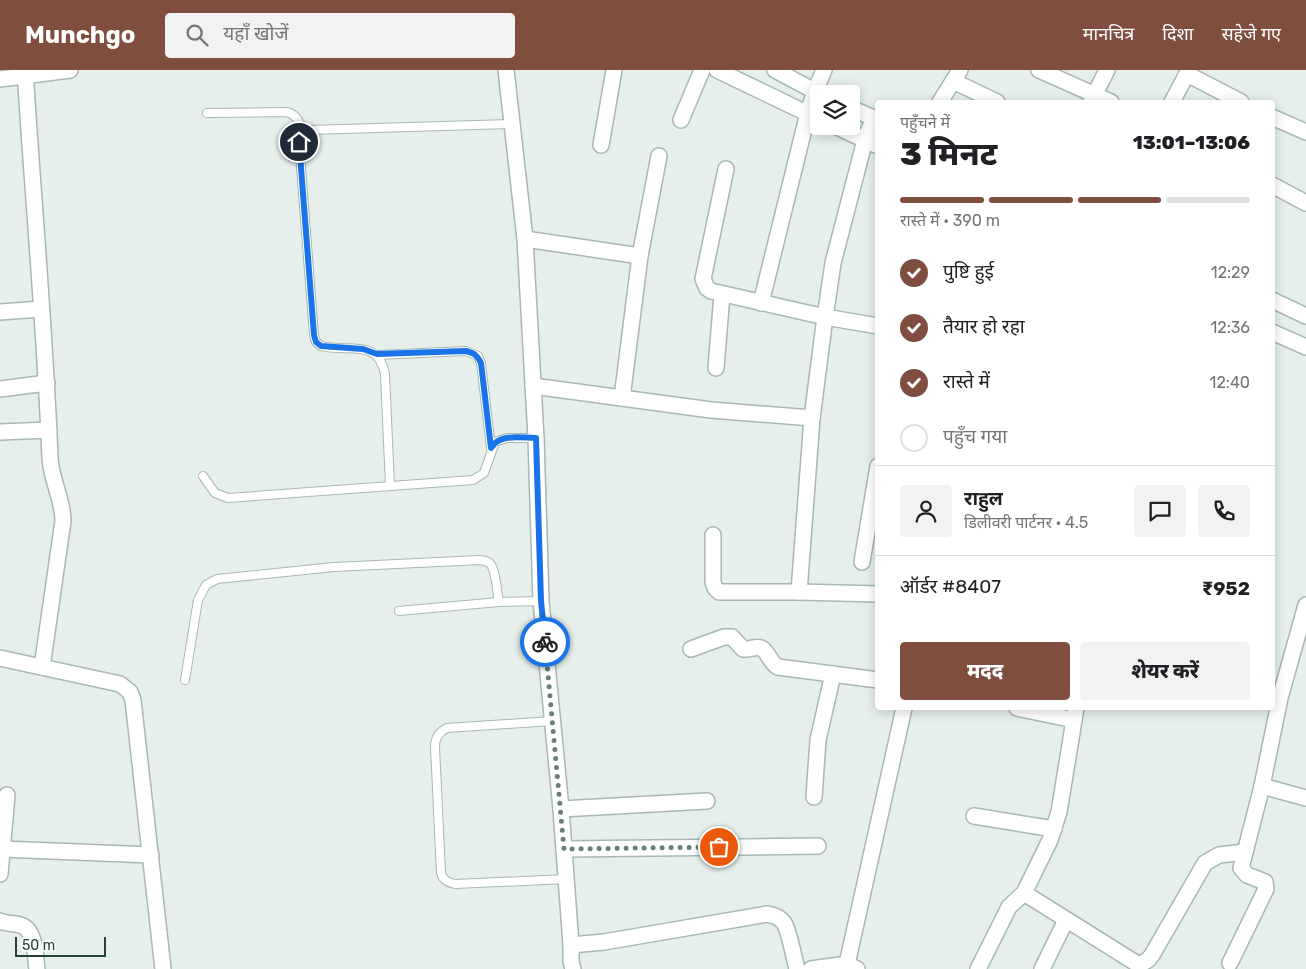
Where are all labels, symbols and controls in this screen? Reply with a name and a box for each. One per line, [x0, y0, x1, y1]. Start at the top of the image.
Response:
search box [165, 13, 515, 58]
text: Munchgo [25, 21, 135, 49]
icon: search [183, 21, 211, 49]
text: यहाँ खोजें [223, 22, 289, 45]
text: मानचित्र [1083, 23, 1134, 45]
text: दिशा [1162, 23, 1193, 45]
text: सहेजे गए [1221, 23, 1281, 45]
map controls [810, 85, 860, 135]
button: layers [810, 85, 860, 135]
text: पहुँचने में [900, 113, 950, 132]
pin [278, 121, 320, 163]
icon: home [285, 128, 313, 156]
text: 13:01–13:06 [1133, 131, 1250, 154]
text: 3 मिनट [900, 135, 997, 173]
text: रास्ते में · 390 m [900, 211, 1000, 230]
icon: check [900, 259, 928, 287]
text: पुष्टि हुई [943, 260, 994, 283]
text: 12:29 [1211, 263, 1250, 282]
icon: check [900, 314, 928, 342]
text: तैयार हो रहा [943, 315, 1025, 338]
text: 12:36 [1210, 318, 1250, 337]
icon: check [900, 369, 928, 397]
text: रास्ते में [943, 370, 990, 393]
text: 12:40 [1210, 373, 1250, 392]
text: पहुँच गया [943, 425, 1007, 448]
button: person [900, 485, 952, 537]
button: chat [1134, 485, 1186, 537]
button: phone [1198, 485, 1250, 537]
text: राहुल [964, 487, 1003, 510]
text: डिलीवरी पार्टनर · 4.5 [964, 513, 1088, 532]
text: ऑर्डर #8407 [900, 575, 1001, 598]
text: ₹952 [1202, 577, 1250, 600]
courier [520, 617, 570, 667]
icon: bike [531, 628, 559, 656]
button: मदद [900, 642, 1070, 700]
button: शेयर करें [1080, 642, 1250, 700]
pin [698, 826, 740, 868]
icon: bag [705, 833, 733, 861]
scale bar [15, 934, 106, 957]
text: 50 m [22, 937, 55, 954]

